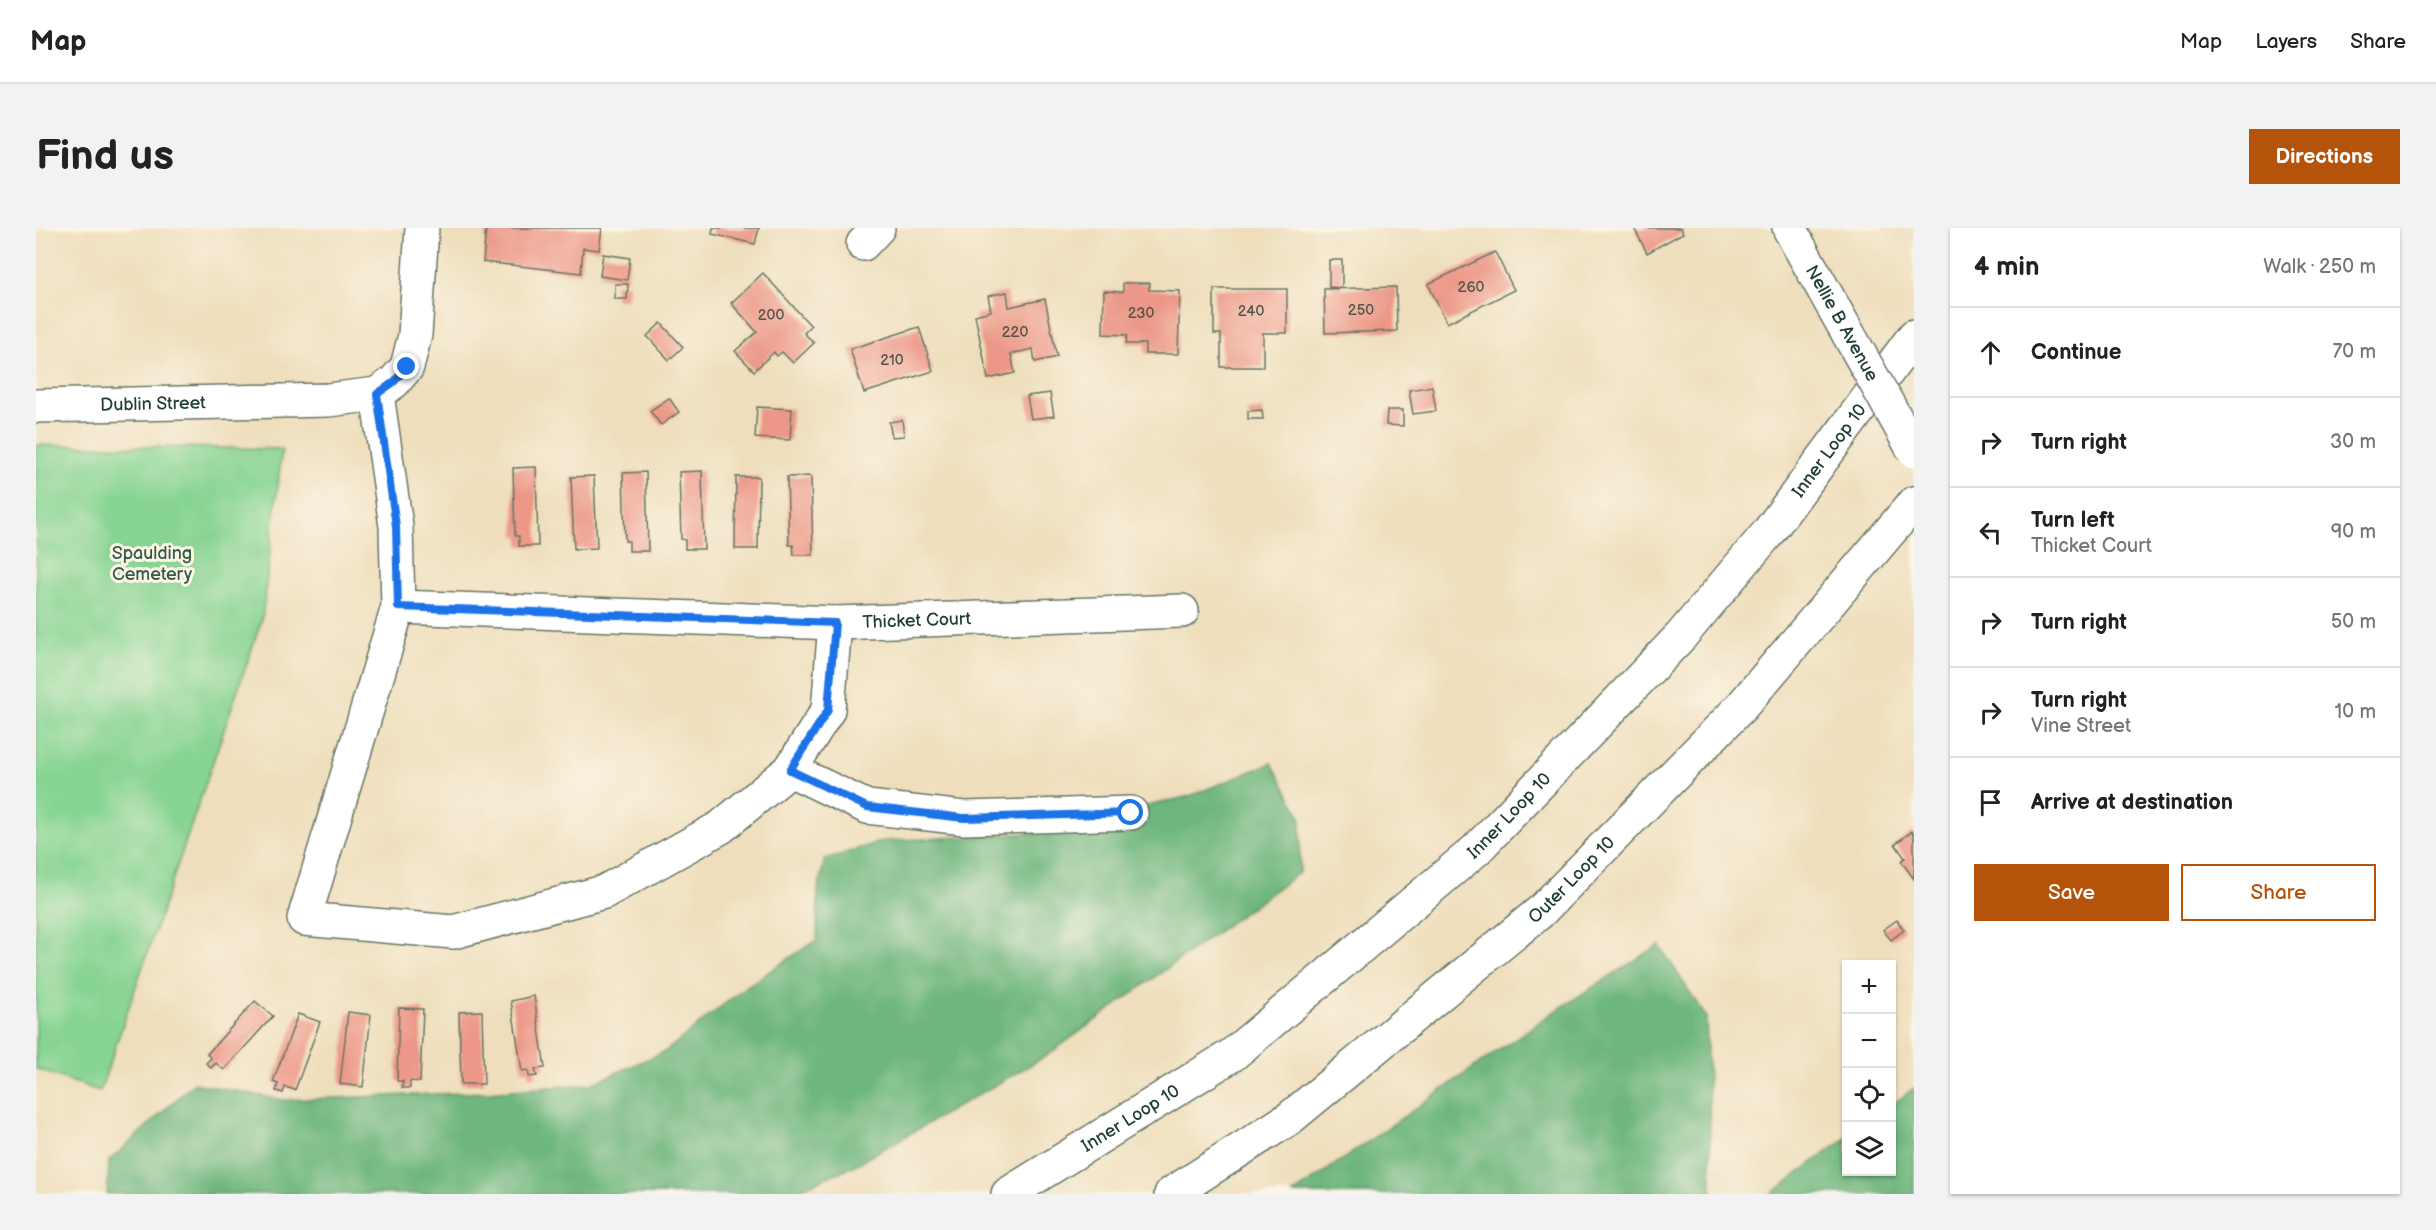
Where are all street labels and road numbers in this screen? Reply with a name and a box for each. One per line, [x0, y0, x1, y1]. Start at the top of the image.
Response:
street label: Nellie B Avenue [1801, 261, 1883, 385]
street label: Dublin Street [100, 392, 206, 415]
street label: Inner Loop 10 [1787, 400, 1871, 501]
street label: Thicket Court [862, 608, 972, 633]
street label: Inner Loop 10 [1463, 768, 1555, 863]
street label: Outer Loop 10 [1524, 832, 1619, 928]
street label: Inner Loop 10 [1078, 1080, 1183, 1156]

